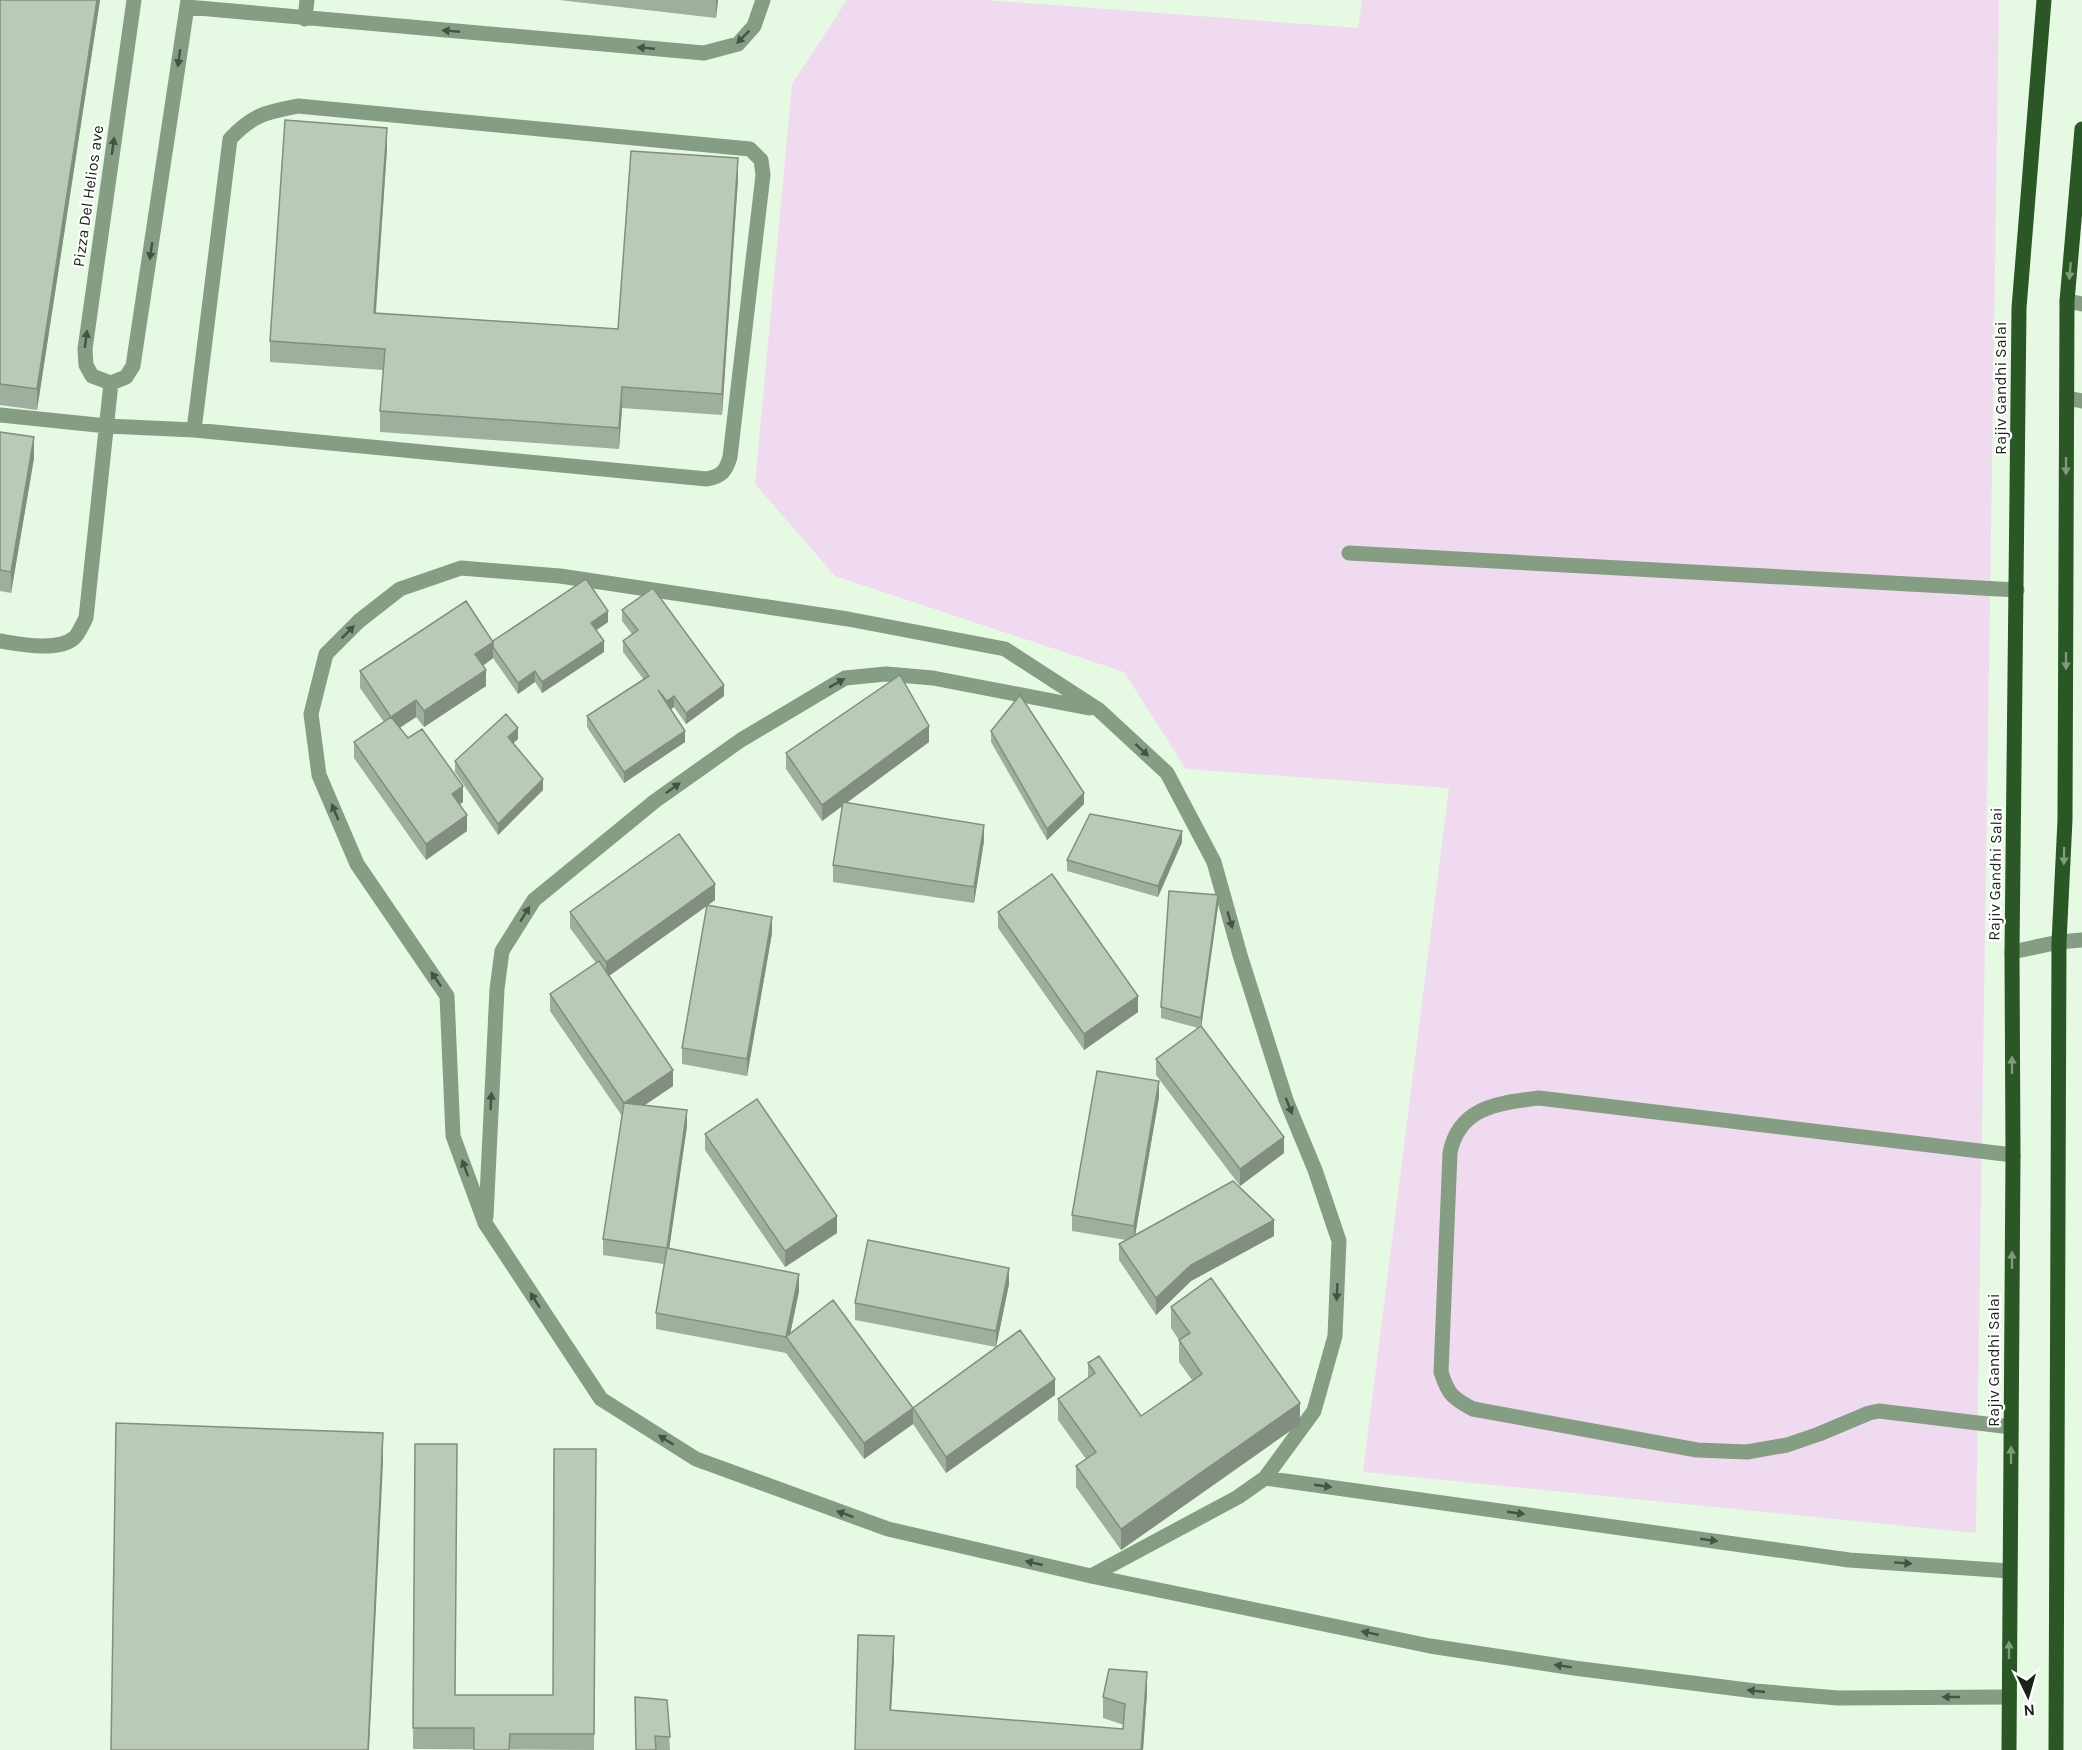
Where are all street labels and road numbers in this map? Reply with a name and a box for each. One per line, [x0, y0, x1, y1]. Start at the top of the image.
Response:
street label: Pizza Del Helios ave [69, 124, 107, 268]
street label: Rajiv Gandhi Salai [1991, 321, 2010, 455]
street label: Rajiv Gandhi Salai [1984, 807, 2006, 941]
street label: Rajiv Gandhi Salai [1984, 1293, 2003, 1427]

